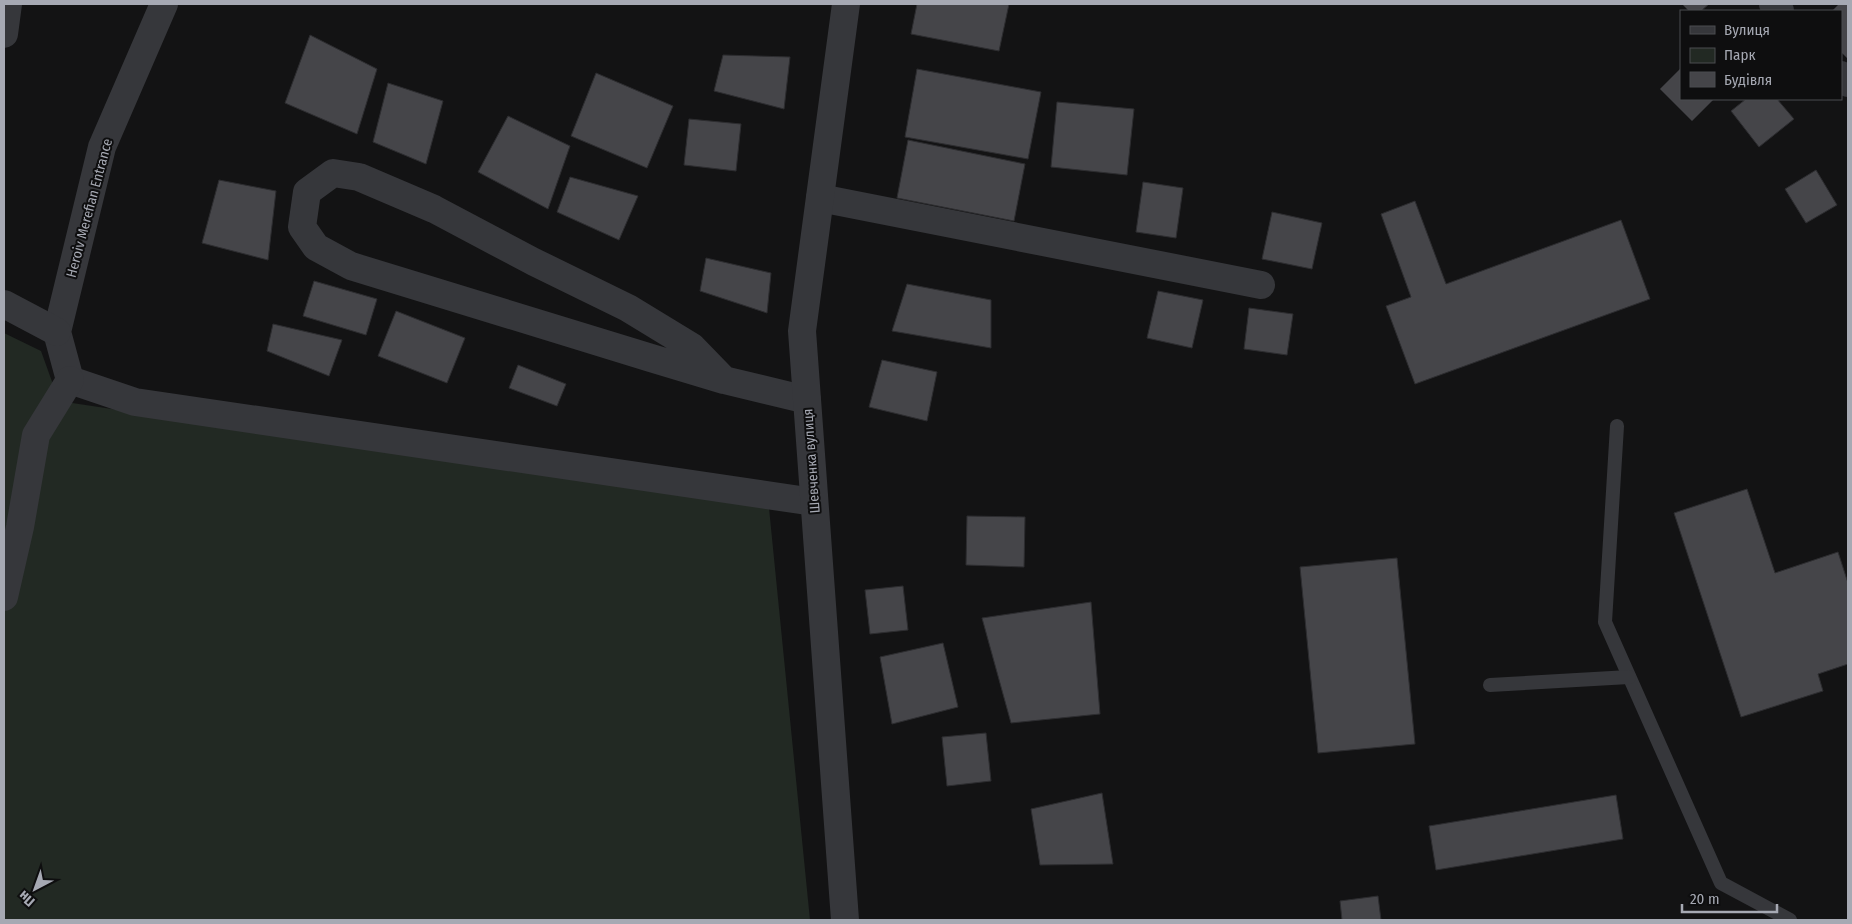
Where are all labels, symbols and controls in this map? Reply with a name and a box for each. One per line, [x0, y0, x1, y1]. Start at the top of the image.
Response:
legend [1680, 10, 1842, 100]
text: Вулиця [1724, 21, 1770, 39]
text: Парк [1724, 46, 1755, 64]
text: Будівля [1724, 71, 1772, 89]
street label: Heroiv Merefian Entrance [63, 137, 116, 279]
street label: Шевченка вулиця [799, 408, 824, 514]
north arrow [10, 864, 60, 914]
scale bar [1682, 882, 1777, 914]
text: Пн [15, 887, 38, 910]
text: 20 m [1690, 890, 1720, 908]

